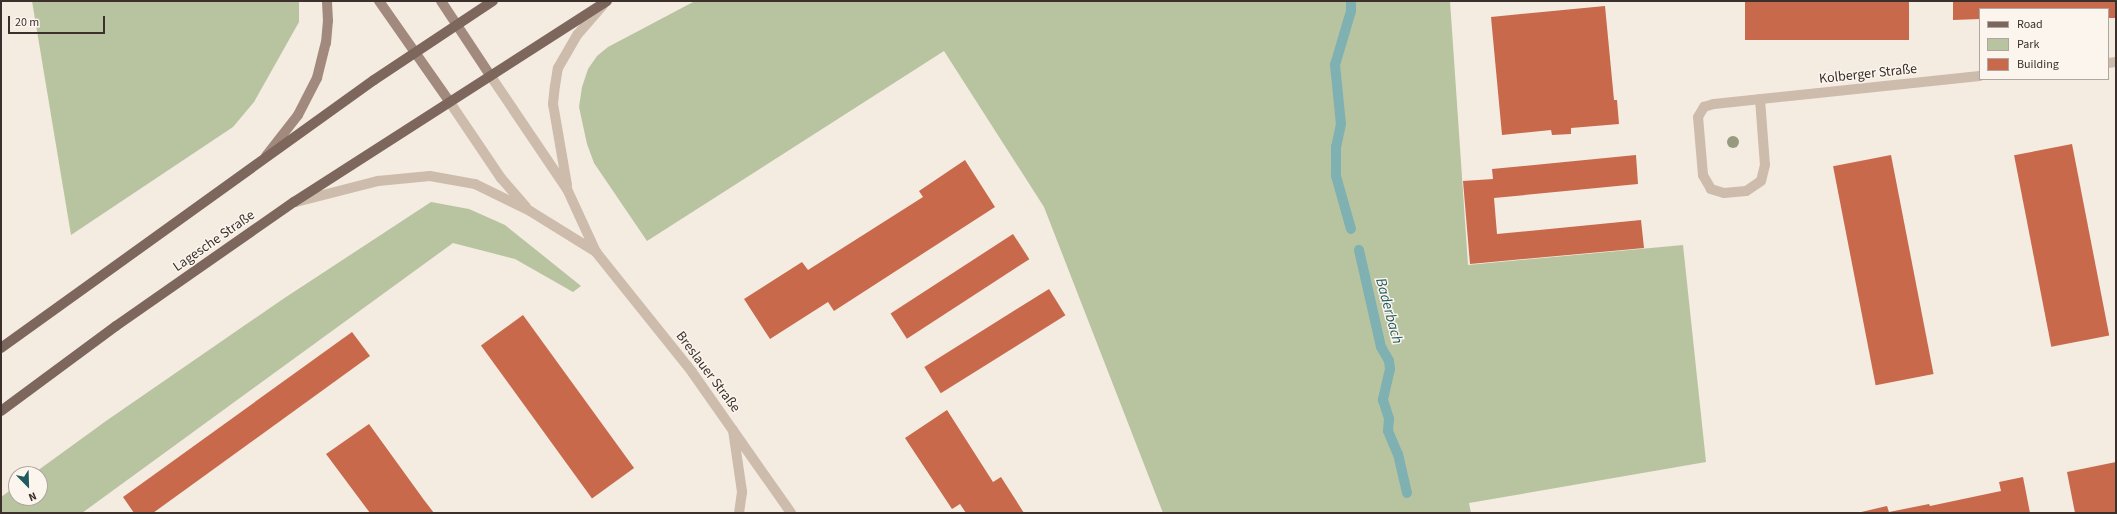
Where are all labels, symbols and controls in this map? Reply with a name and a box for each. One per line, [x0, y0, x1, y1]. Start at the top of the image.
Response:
scale bar [10, 8, 107, 34]
legend [1979, 8, 2109, 80]
text: 20 m [15, 14, 39, 31]
text: Road [2017, 16, 2043, 33]
text: Park [2017, 36, 2039, 53]
text: Building [2017, 56, 2059, 73]
street label: Kolberger Straße [1818, 60, 1918, 88]
street label: Lagesche Straße [170, 207, 258, 275]
water label: Baderbach [1372, 276, 1406, 346]
street label: Breslauer Straße [672, 328, 744, 416]
north arrow [8, 466, 48, 506]
text: N [26, 488, 39, 505]

